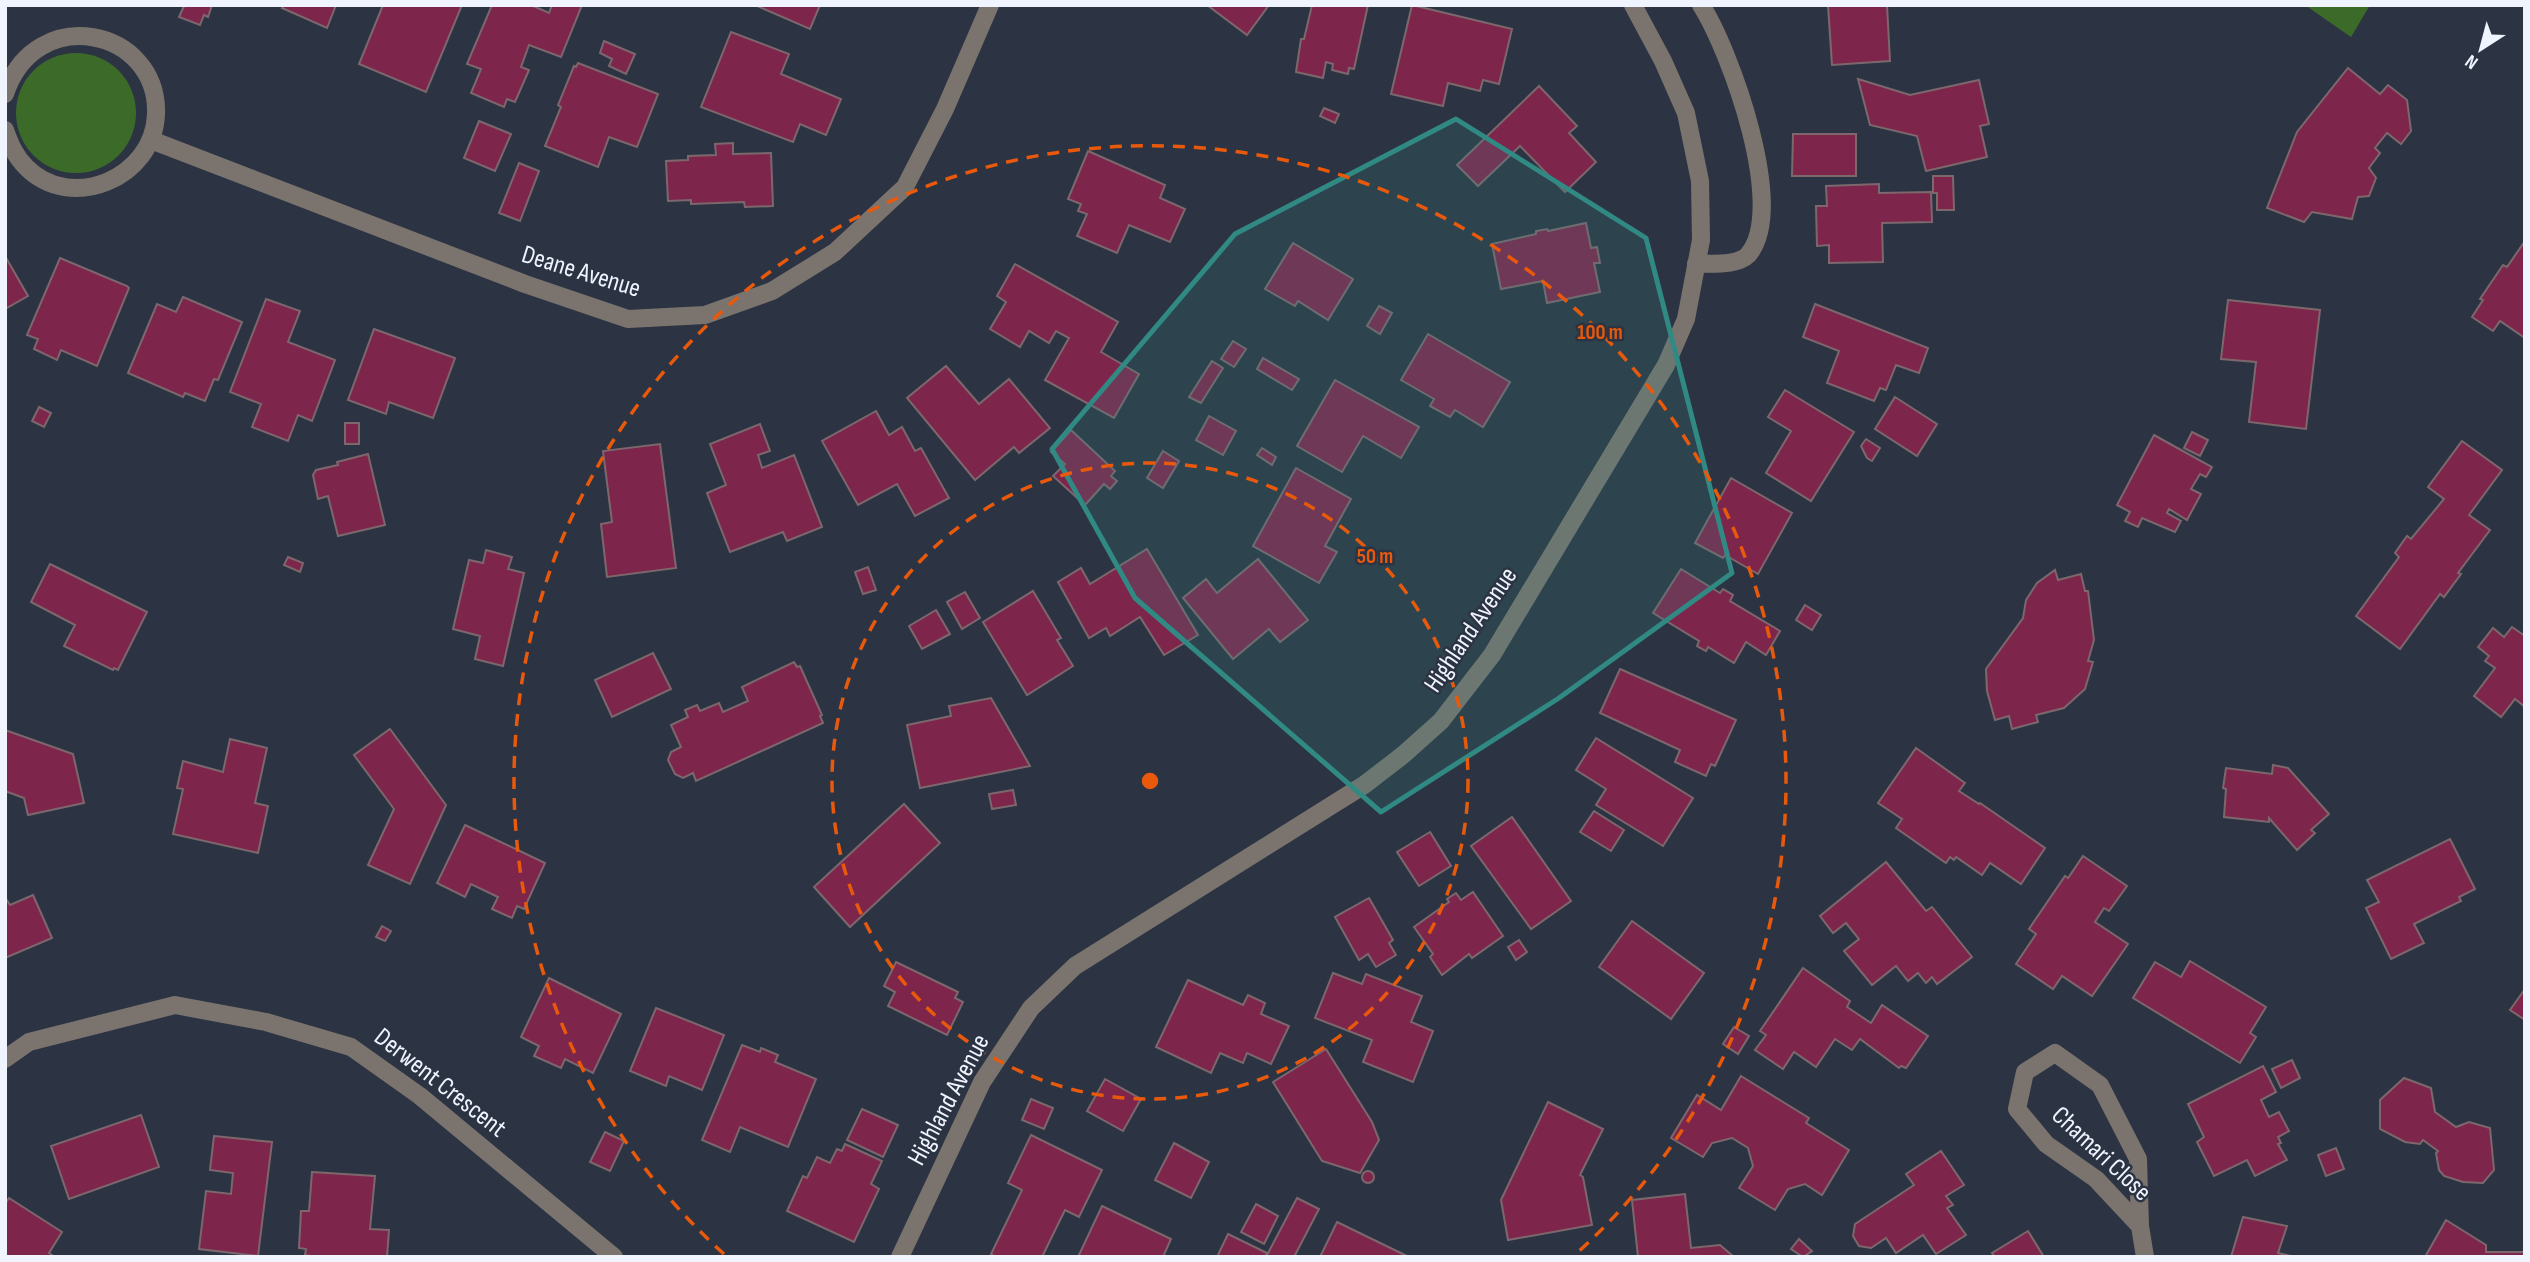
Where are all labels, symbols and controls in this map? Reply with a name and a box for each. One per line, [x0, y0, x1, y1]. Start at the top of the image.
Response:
north arrow [2446, 14, 2516, 84]
text: N [2461, 49, 2483, 74]
street label: Deane Avenue [518, 239, 644, 305]
text: 100 m [1577, 320, 1623, 345]
text: 50 m [1357, 544, 1393, 569]
street label: Highland Avenue [1418, 562, 1524, 698]
centre of rings [1138, 769, 1162, 793]
street label: Derwent Crescent [368, 1022, 512, 1144]
street label: Highland Avenue [901, 1029, 997, 1171]
street label: Chamari Close [2045, 1100, 2157, 1208]

